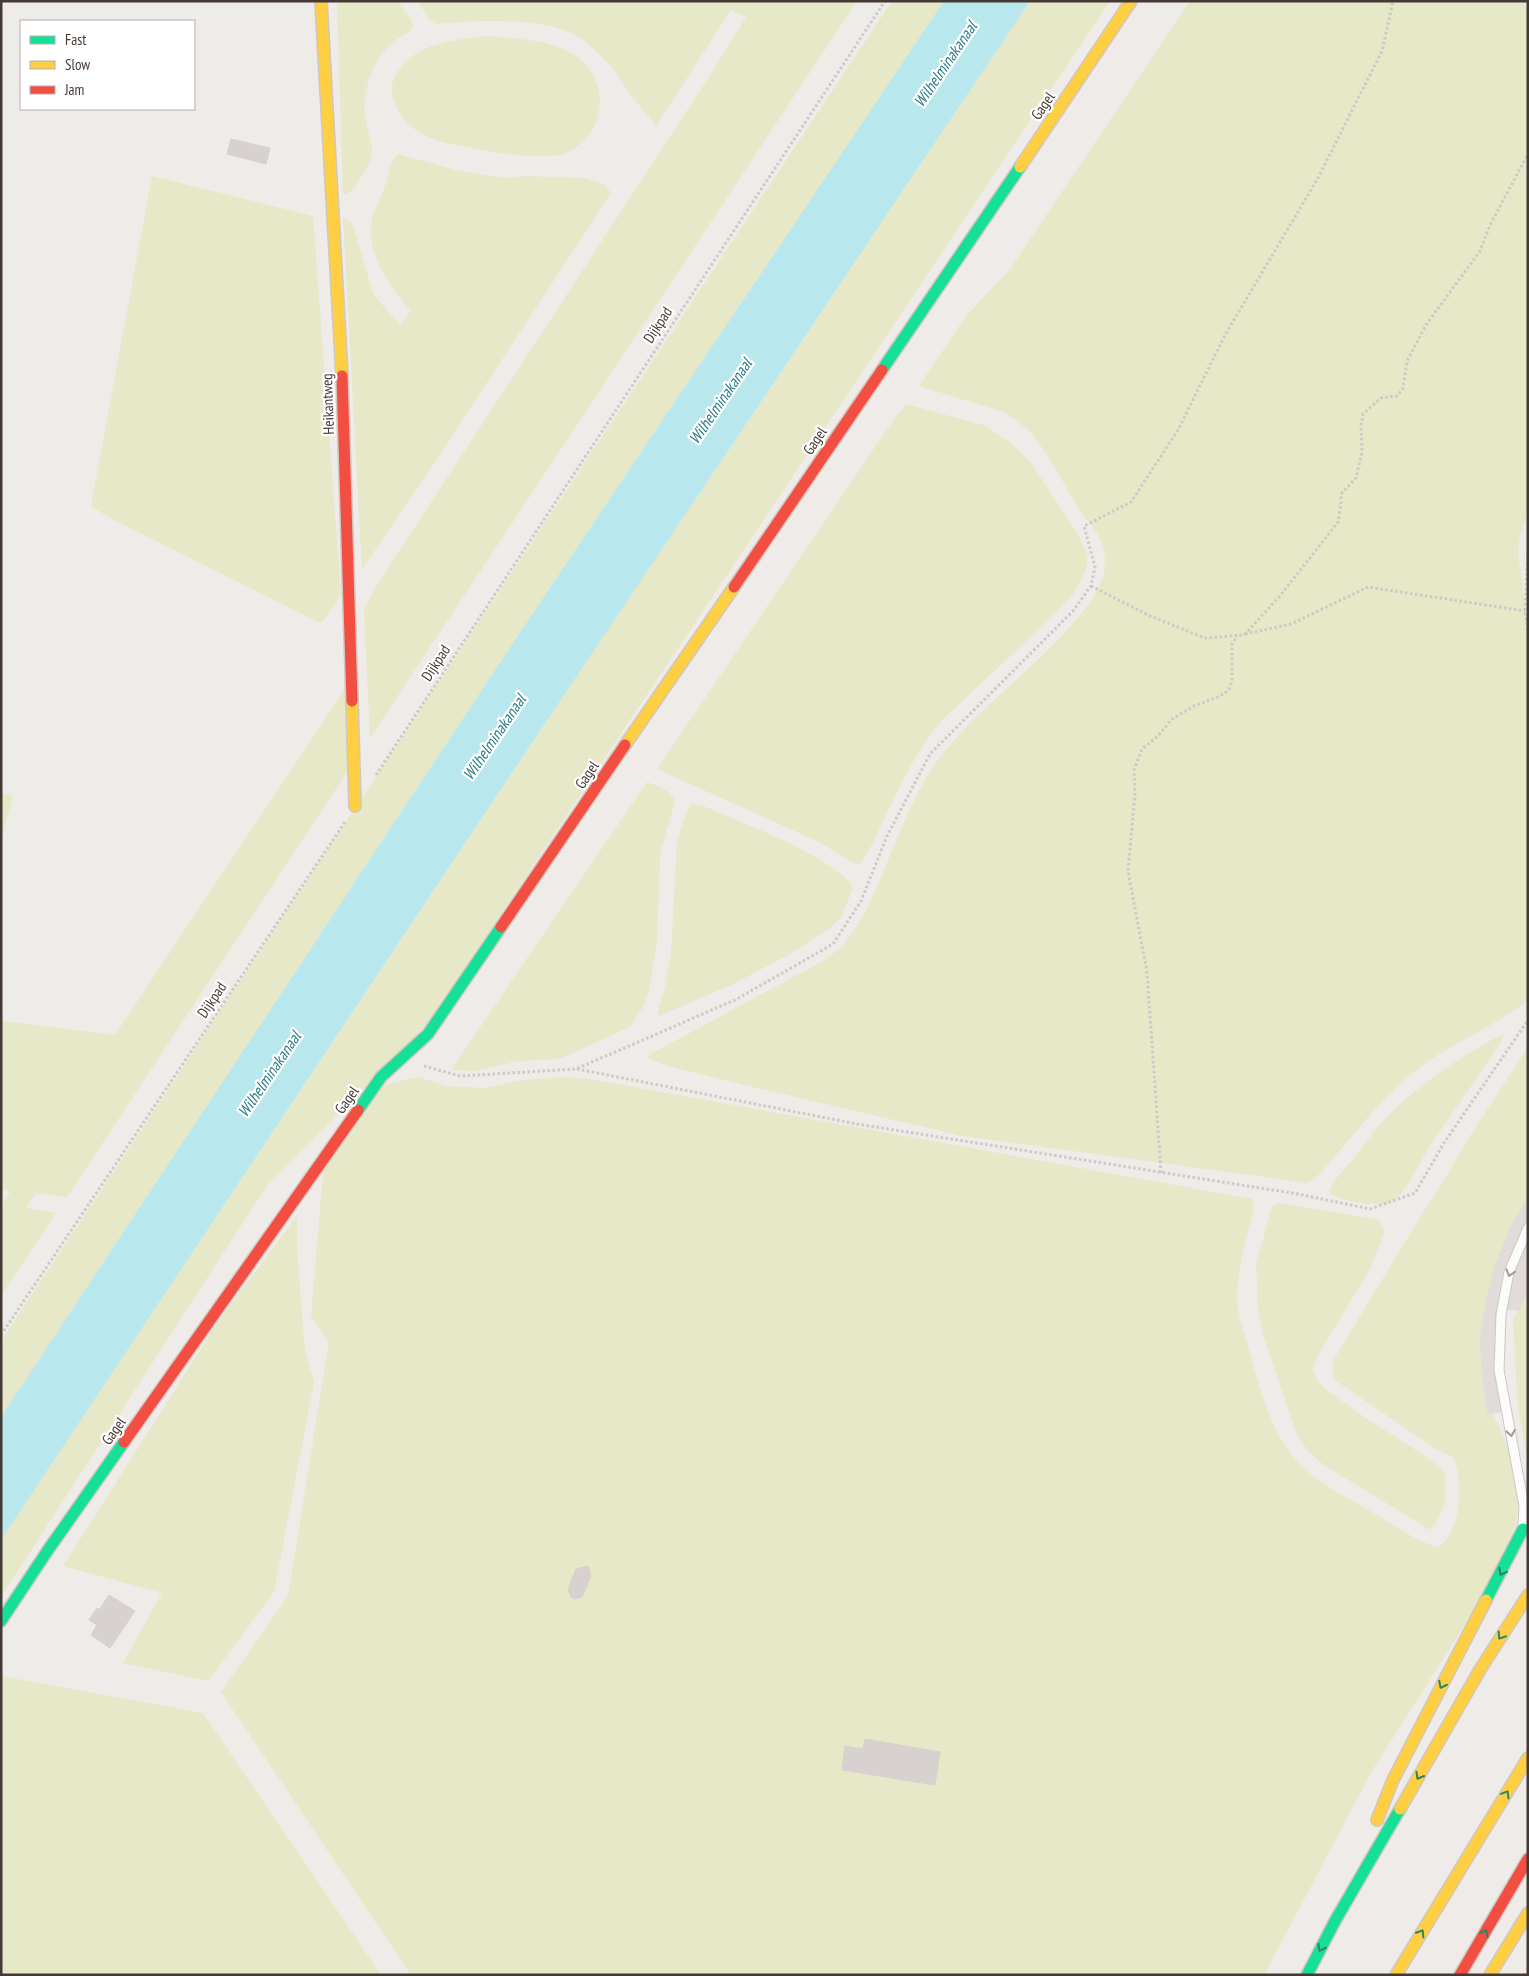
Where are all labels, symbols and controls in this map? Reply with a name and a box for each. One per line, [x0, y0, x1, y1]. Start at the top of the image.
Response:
water label: Wilhelminakanaal [909, 16, 982, 111]
legend [20, 20, 195, 110]
text: Fast [65, 30, 86, 49]
text: Slow [65, 55, 90, 74]
text: Jam [64, 80, 84, 99]
street label: Gagel [1026, 88, 1059, 123]
street label: Dijkpad [639, 303, 676, 346]
water label: Wilhelminakanaal [684, 353, 757, 448]
street label: Heikantweg [317, 373, 338, 435]
street label: Gagel [798, 423, 831, 458]
street label: Dijkpad [417, 641, 454, 684]
water label: Wilhelminakanaal [458, 689, 531, 784]
street label: Gagel [570, 757, 603, 792]
street label: Dijkpad [193, 978, 230, 1021]
water label: Wilhelminakanaal [233, 1026, 306, 1121]
street label: Gagel [330, 1082, 363, 1117]
one-way arrow [1505, 1268, 1515, 1277]
street label: Gagel [97, 1413, 130, 1448]
one-way arrow [1505, 1429, 1515, 1438]
one-way arrow [1498, 1567, 1508, 1576]
one-way arrow [1498, 1631, 1508, 1640]
one-way arrow [1438, 1680, 1448, 1689]
one-way arrow [1415, 1770, 1425, 1779]
one-way arrow [1499, 1791, 1509, 1800]
one-way arrow [1415, 1929, 1425, 1938]
one-way arrow [1478, 1929, 1488, 1938]
one-way arrow [1317, 1943, 1327, 1952]

